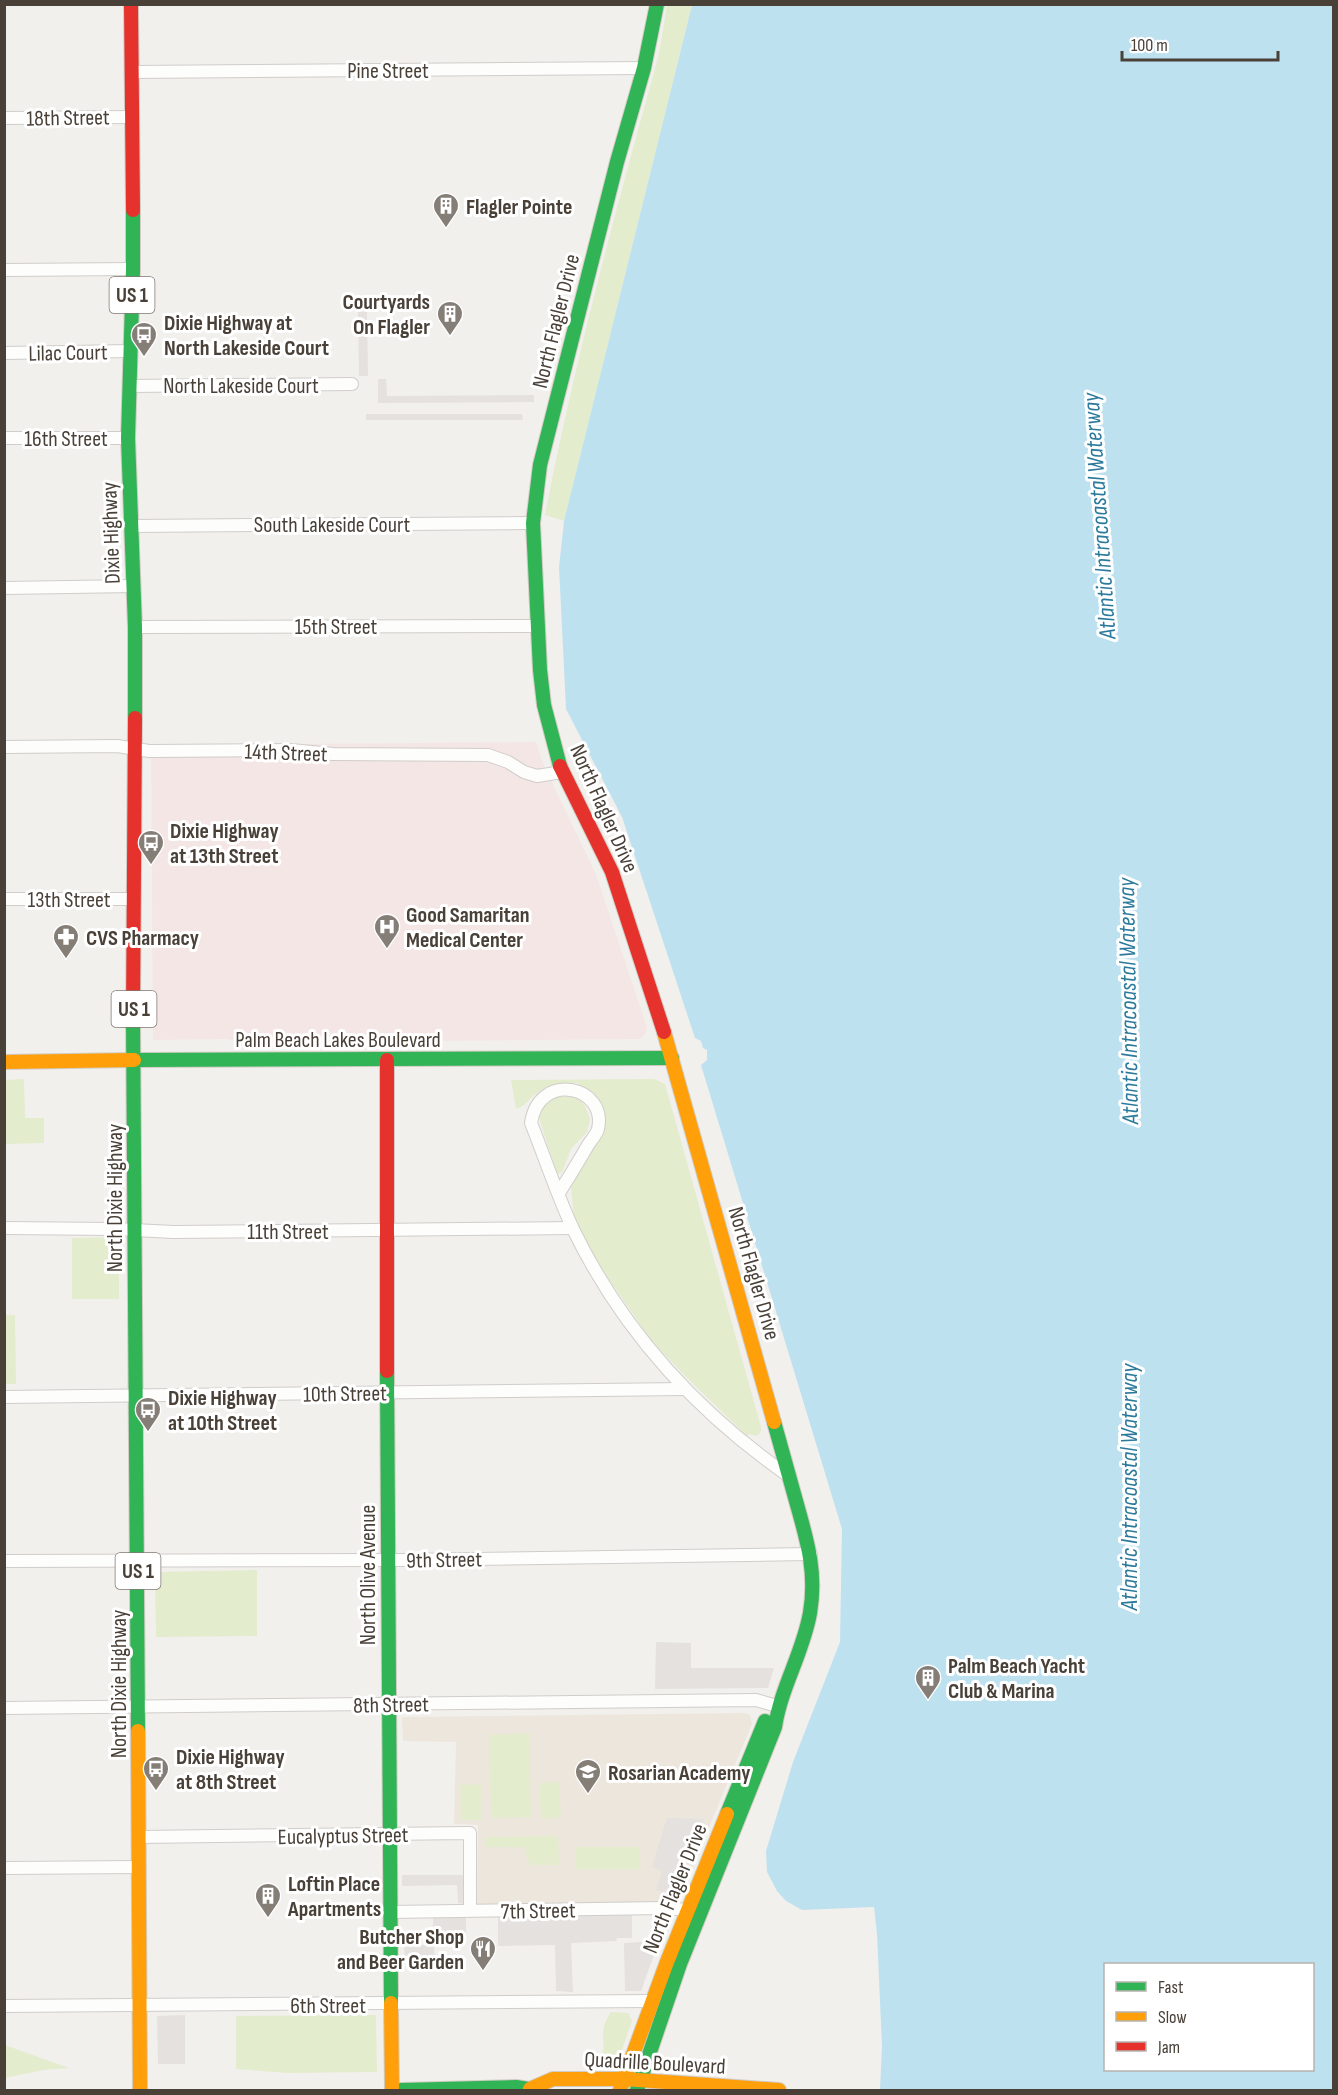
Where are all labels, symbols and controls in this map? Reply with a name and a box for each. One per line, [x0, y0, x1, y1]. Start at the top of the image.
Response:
scale bar [1122, 24, 1278, 62]
text: 100 m [1131, 35, 1168, 56]
street label: Pine Street [347, 58, 429, 85]
street label: 18th Street [26, 104, 110, 133]
building icon: Flagler Pointe [431, 191, 461, 229]
place label: Flagler Pointe [466, 194, 572, 221]
street label: North Flagler Drive [527, 251, 586, 391]
road number: US 1 [110, 277, 154, 313]
place label: Courtyards On Flagler [343, 289, 430, 341]
building icon: Courtyards On Flagler [435, 299, 465, 337]
place label: Dixie Highway at North Lakeside Court [164, 310, 329, 362]
bus stop icon: Dixie Highway at North Lakeside Court [129, 320, 159, 358]
street label: Lilac Court [28, 339, 108, 368]
street label: North Lakeside Court [163, 373, 319, 400]
water label: Atlantic Intracoastal Waterway [1076, 391, 1123, 641]
street label: 16th Street [24, 426, 108, 453]
street label: Dixie Highway [96, 481, 127, 584]
street label: South Lakeside Court [254, 512, 411, 539]
street label: 15th Street [295, 614, 378, 641]
street label: 14th Street [244, 739, 328, 768]
street label: North Flagler Drive [563, 740, 644, 877]
place label: Dixie Highway at 13th Street [170, 818, 279, 870]
bus stop icon: Dixie Highway at 13th Street [136, 828, 166, 866]
water label: Atlantic Intracoastal Waterway [1112, 877, 1145, 1125]
street label: 13th Street [28, 887, 111, 914]
place label: Good Samaritan Medical Center [406, 902, 530, 954]
hospital icon: Good Samaritan Medical Center [372, 912, 402, 950]
pharmacy icon: CVS Pharmacy [51, 922, 81, 960]
place label: CVS Pharmacy [86, 925, 199, 952]
road number: US 1 [112, 991, 156, 1027]
street label: Palm Beach Lakes Boulevard [235, 1027, 441, 1054]
street label: North Dixie Highway [102, 1123, 129, 1272]
street label: North Flagler Drive [722, 1204, 785, 1343]
street label: 11th Street [247, 1219, 329, 1246]
water label: Atlantic Intracoastal Waterway [1115, 1363, 1144, 1611]
street label: 10th Street [303, 1380, 387, 1409]
place label: Dixie Highway at 10th Street [168, 1385, 277, 1437]
bus stop icon: Dixie Highway at 10th Street [133, 1395, 163, 1433]
street label: North Olive Avenue [355, 1505, 382, 1645]
street label: 9th Street [406, 1546, 483, 1575]
road number: US 1 [116, 1553, 160, 1589]
street label: North Dixie Highway [106, 1609, 133, 1758]
place label: Palm Beach Yacht Club & Marina [948, 1653, 1085, 1705]
building icon: Palm Beach Yacht Club & Marina [913, 1663, 943, 1701]
street label: 8th Street [353, 1691, 429, 1720]
place label: Dixie Highway at 8th Street [176, 1744, 285, 1796]
bus stop icon: Dixie Highway at 8th Street [141, 1754, 171, 1792]
school or university icon: Rosarian Academy [573, 1757, 603, 1795]
place label: Rosarian Academy [608, 1760, 751, 1787]
street label: North Flagler Drive [637, 1820, 714, 1957]
street label: Eucalyptus Street [277, 1822, 409, 1851]
place label: Loftin Place Apartments [287, 1871, 381, 1923]
building icon: Loftin Place Apartments [253, 1881, 283, 1919]
street label: 7th Street [500, 1897, 576, 1926]
place label: Butcher Shop and Beer Garden [337, 1924, 464, 1976]
restaurant icon: Butcher Shop and Beer Garden [468, 1934, 498, 1972]
legend [1104, 1963, 1314, 2071]
text: Fast [1158, 1977, 1184, 1998]
street label: 6th Street [290, 1993, 366, 2020]
text: Slow [1158, 2007, 1187, 2028]
text: Jam [1157, 2037, 1180, 2058]
street label: Quadrille Boulevard [584, 2046, 726, 2081]

